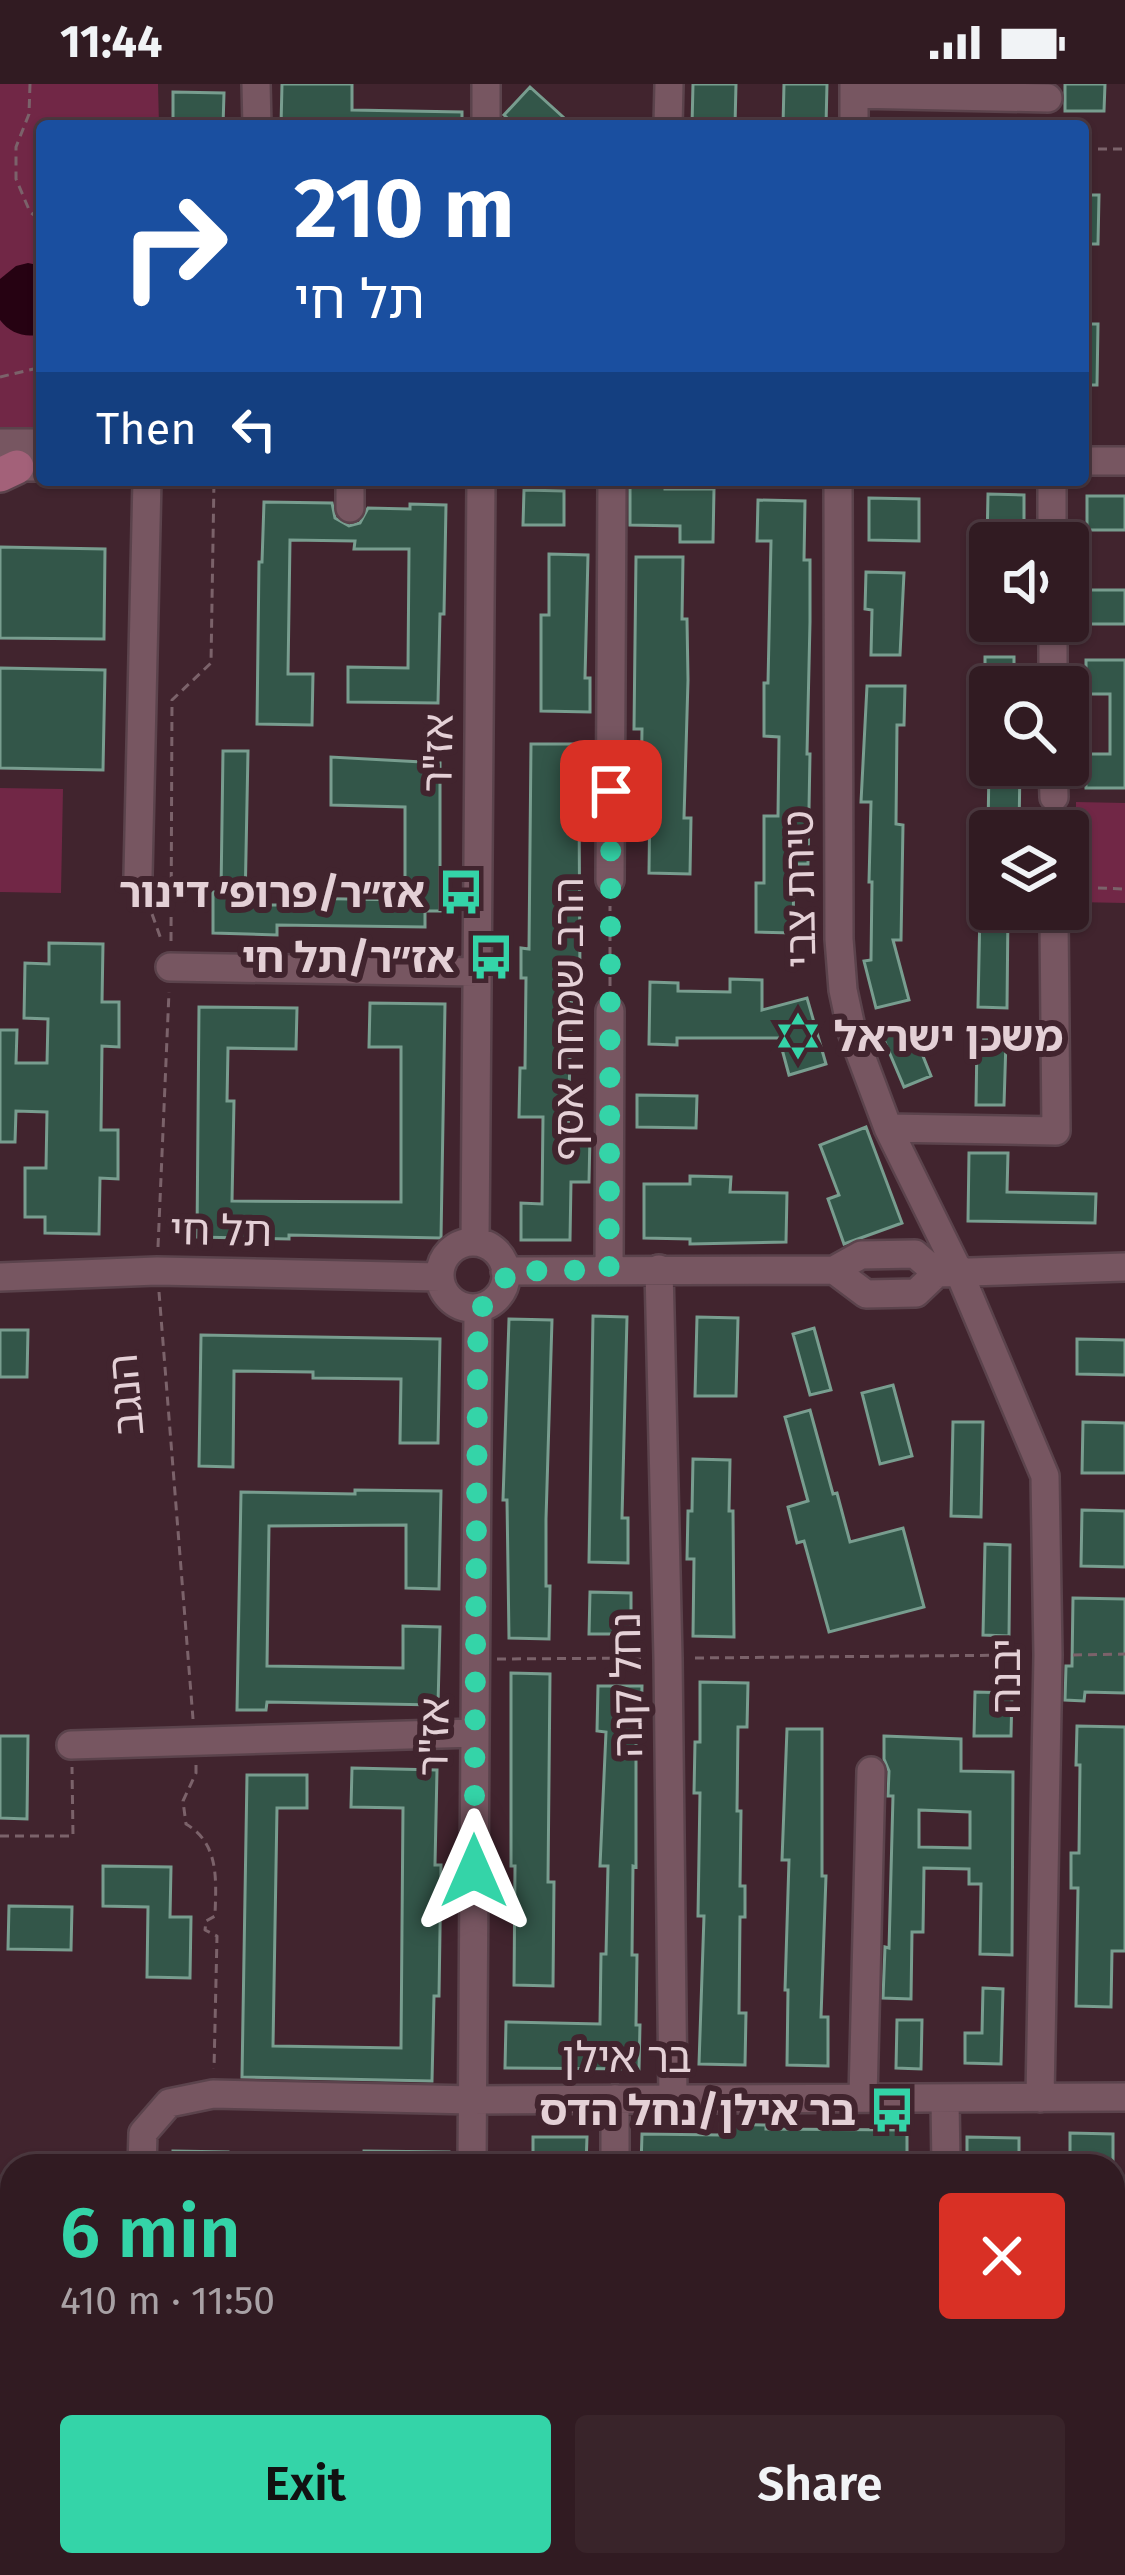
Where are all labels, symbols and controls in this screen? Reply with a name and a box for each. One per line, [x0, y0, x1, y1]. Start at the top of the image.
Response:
text: 11:44 [60, 15, 162, 69]
text: 210 m [294, 158, 515, 259]
icon: right [96, 168, 252, 324]
text: תל חי [294, 268, 425, 332]
icon: left [221, 396, 287, 462]
text: Then [96, 402, 197, 456]
map controls [969, 522, 1089, 930]
button: sound [969, 522, 1089, 642]
button: search [969, 666, 1089, 786]
street label: אז"ר [412, 713, 464, 793]
pin [560, 740, 662, 842]
icon: arrive [578, 758, 644, 824]
street label: טירת צבי [774, 810, 826, 968]
button: layers [969, 810, 1089, 930]
bus stop icon: אז״ר/פרופ׳ דינור [436, 867, 486, 917]
place label: אז״ר/פרופ׳ דינור [119, 868, 425, 918]
street label: הרב שמחה אסף [544, 877, 594, 1161]
bus stop icon: אז״ר/תל חי [466, 932, 516, 982]
place label: אז״ר/תל חי [242, 933, 455, 983]
synagogue icon: משכן ישראל [773, 1011, 823, 1061]
place label: משכן ישראל [834, 1012, 1063, 1062]
street label: תל חי [170, 1205, 272, 1257]
street label: הנגב [98, 1352, 154, 1438]
street label: נחל קנה [601, 1612, 653, 1758]
street label: יבנה [981, 1638, 1031, 1714]
street label: אז"ר [408, 1697, 460, 1777]
position arrow [411, 1808, 537, 1934]
street label: בר אילן [562, 2033, 692, 2083]
bus stop icon: בר אילן/נחל הדס [867, 2085, 917, 2135]
place label: בר אילן/נחל הדס [539, 2086, 856, 2136]
text: 6 min [60, 2190, 241, 2276]
button: close [939, 2193, 1065, 2319]
text: 410 m · 11:50 [60, 2278, 275, 2324]
button: Exit [60, 2415, 551, 2553]
button: Share [575, 2415, 1065, 2553]

